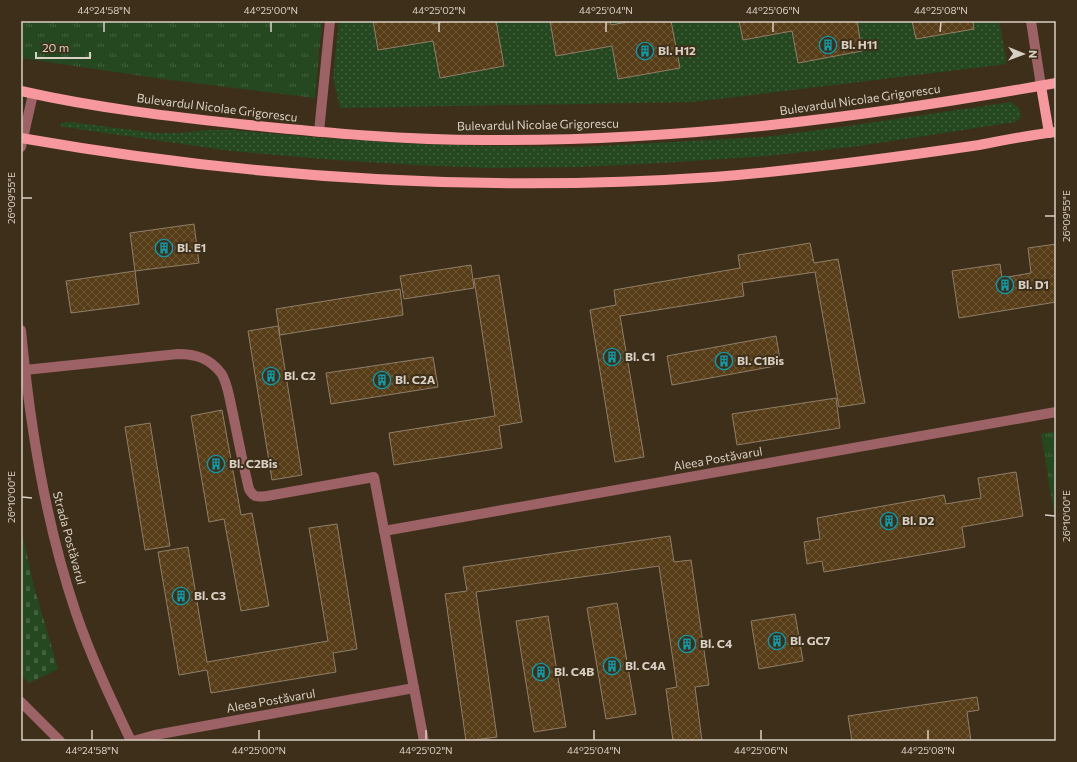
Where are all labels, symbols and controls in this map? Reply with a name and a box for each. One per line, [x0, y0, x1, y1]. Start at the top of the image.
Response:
text: 44°24'58"N [77, 4, 131, 16]
text: 44°25'00"N [244, 4, 298, 16]
text: 44°25'02"N [412, 4, 466, 16]
text: 44°25'04"N [579, 4, 633, 16]
text: 44°25'06"N [746, 4, 800, 16]
text: 44°25'08"N [914, 4, 968, 16]
scale bar [36, 34, 90, 60]
north arrow [1003, 34, 1043, 74]
building icon: Bl. H11 [818, 35, 838, 55]
place label: Bl. H11 [841, 37, 878, 51]
text: 20 m [42, 40, 69, 54]
building icon: Bl. H12 [635, 41, 655, 61]
place label: Bl. H12 [658, 43, 696, 57]
text: N [1027, 50, 1040, 58]
street label: Bulevardul Nicolae Grigorescu [779, 81, 941, 117]
street label: Bulevardul Nicolae Grigorescu [136, 90, 298, 124]
street label: Bulevardul Nicolae Grigorescu [457, 116, 619, 132]
text: 26°09'55"E [5, 172, 17, 224]
text: 26°09'55"E [1060, 190, 1072, 242]
building icon: Bl. E1 [154, 238, 174, 258]
place label: Bl. E1 [177, 240, 206, 254]
building icon: Bl. D1 [995, 275, 1015, 295]
place label: Bl. D1 [1018, 277, 1049, 291]
building icon: Bl. C1 [602, 347, 622, 367]
place label: Bl. C1 [625, 349, 655, 363]
building icon: Bl. C1Bis [714, 351, 734, 371]
place label: Bl. C1Bis [737, 353, 785, 367]
building icon: Bl. C2 [261, 366, 281, 386]
place label: Bl. C2 [284, 368, 316, 382]
building icon: Bl. C2A [372, 370, 392, 390]
place label: Bl. C2A [395, 372, 436, 386]
street label: Aleea Postăvarul [672, 443, 763, 473]
building icon: Bl. C2Bis [206, 454, 226, 474]
place label: Bl. C2Bis [229, 456, 278, 470]
text: 26°10'00"E [5, 471, 17, 523]
street label: Strada Postăvarul [51, 490, 89, 586]
text: 26°10'00"E [1060, 490, 1072, 542]
building icon: Bl. D2 [879, 511, 899, 531]
place label: Bl. D2 [902, 513, 934, 527]
building icon: Bl. C3 [171, 586, 191, 606]
place label: Bl. C3 [194, 588, 226, 602]
building icon: Bl. GC7 [767, 631, 787, 651]
place label: Bl. GC7 [790, 633, 831, 647]
building icon: Bl. C4 [677, 634, 697, 654]
place label: Bl. C4 [700, 636, 733, 650]
building icon: Bl. C4A [602, 656, 622, 676]
place label: Bl. C4A [625, 658, 666, 672]
building icon: Bl. C4B [531, 662, 551, 682]
place label: Bl. C4B [554, 664, 594, 678]
street label: Aleea Postăvarul [225, 685, 316, 715]
text: 44°24'58"N [65, 744, 119, 756]
text: 44°25'00"N [232, 744, 286, 756]
text: 44°25'02"N [399, 744, 453, 756]
text: 44°25'04"N [567, 744, 621, 756]
text: 44°25'06"N [734, 744, 788, 756]
text: 44°25'08"N [901, 744, 955, 756]

